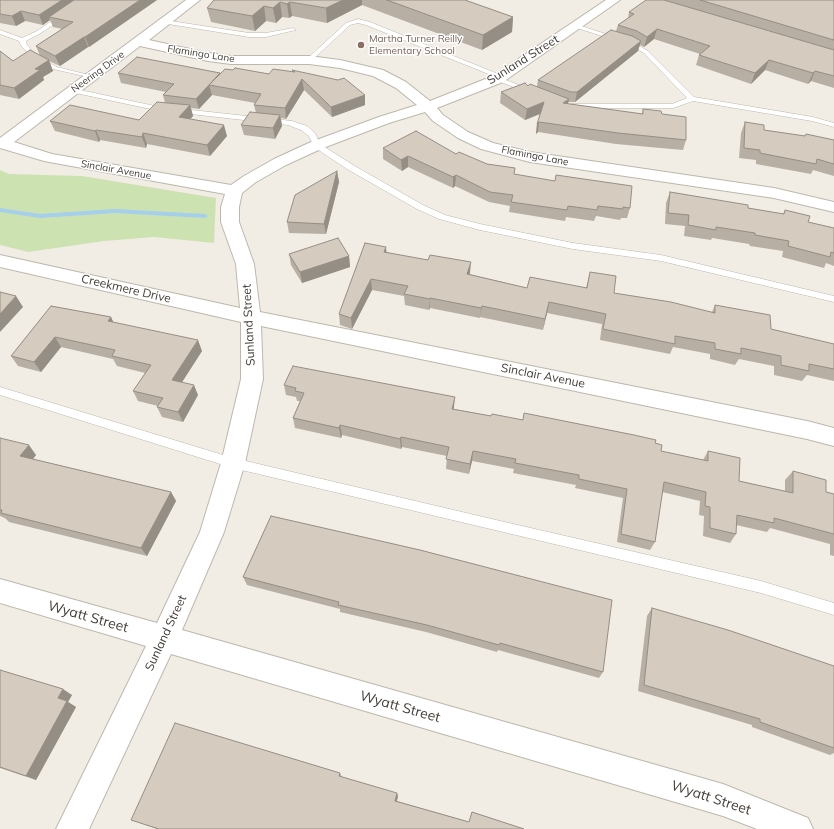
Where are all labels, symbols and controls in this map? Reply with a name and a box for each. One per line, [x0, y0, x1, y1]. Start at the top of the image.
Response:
street label: Sunland Street [484, 32, 562, 88]
place label: Martha Turner Reilly Elementary School [369, 33, 462, 56]
marker: Martha Turner Reilly Elementary School [356, 40, 366, 50]
street label: Flamingo Lane [166, 43, 236, 65]
street label: Neering Drive [69, 49, 127, 95]
street label: Flamingo Lane [500, 144, 570, 168]
street label: Sinclair Avenue [80, 158, 152, 182]
street label: Creekmere Drive [80, 272, 172, 306]
street label: Sunland Street [240, 284, 258, 366]
street label: Sinclair Avenue [500, 361, 586, 391]
street label: Sunland Street [142, 593, 190, 673]
street label: Wyatt Street [46, 598, 130, 636]
street label: Wyatt Street [358, 688, 442, 726]
street label: Wyatt Street [669, 777, 753, 819]

